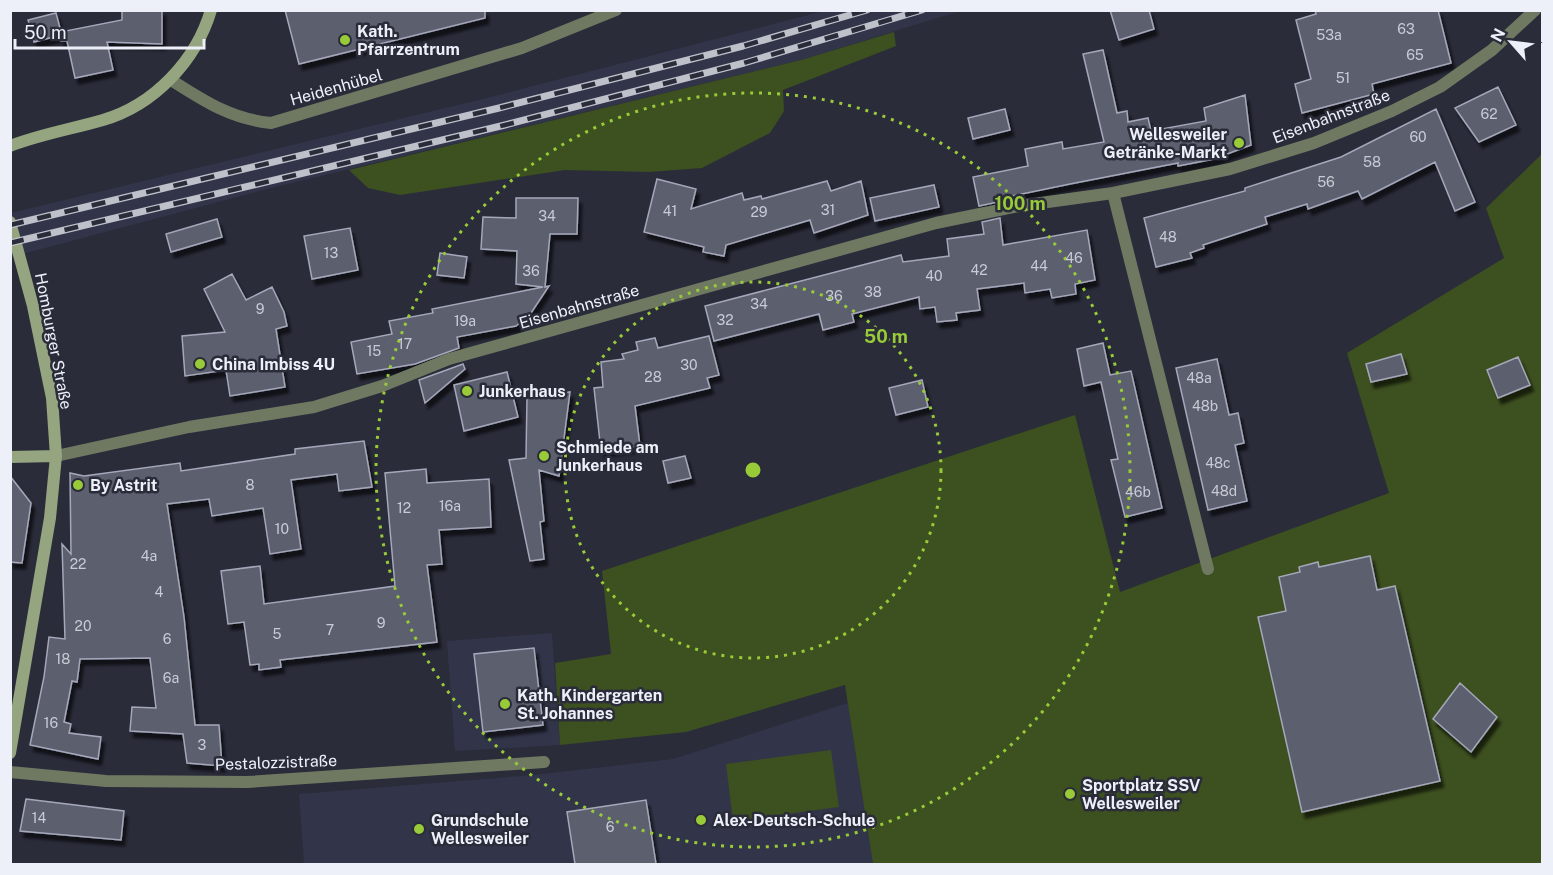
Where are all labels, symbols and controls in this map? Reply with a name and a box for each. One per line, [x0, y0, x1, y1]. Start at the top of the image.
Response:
scale bar [15, 12, 204, 50]
north arrow [1481, 12, 1541, 72]
house number: 63 [1397, 21, 1415, 37]
text: 50 m [24, 22, 67, 43]
place label: Kath. Pfarrzentrum [357, 22, 460, 59]
text: N [1487, 25, 1510, 45]
house number: 53a [1316, 27, 1342, 43]
marker: Kath. Pfarrzentrum [338, 33, 352, 47]
house number: 65 [1406, 47, 1424, 63]
street label: Heidenhübel [288, 65, 385, 110]
house number: 51 [1336, 70, 1350, 86]
street label: Eisenbahnstraße [1270, 85, 1393, 148]
house number: 62 [1480, 106, 1498, 122]
place label: Wellesweiler Getränke-Markt [1103, 125, 1227, 162]
house number: 60 [1409, 129, 1427, 145]
marker: Wellesweiler Getränke-Markt [1232, 136, 1246, 150]
house number: 58 [1363, 154, 1381, 170]
house number: 56 [1317, 174, 1335, 190]
text: 100 m [994, 193, 1046, 214]
house number: 31 [821, 202, 835, 218]
house number: 41 [663, 203, 677, 219]
house number: 29 [750, 204, 768, 220]
house number: 34 [538, 208, 556, 224]
house number: 48 [1159, 229, 1177, 245]
house number: 13 [324, 245, 338, 261]
house number: 46 [1065, 250, 1083, 266]
house number: 44 [1030, 258, 1048, 274]
house number: 42 [970, 262, 988, 278]
house number: 36 [522, 263, 540, 279]
house number: 40 [925, 268, 943, 284]
street label: Homburger Straße [31, 271, 76, 411]
street label: Eisenbahnstraße [517, 280, 641, 333]
house number: 38 [864, 284, 882, 300]
house number: 36 [825, 288, 843, 304]
house number: 34 [750, 296, 768, 312]
house number: 9 [256, 301, 265, 317]
house number: 32 [716, 312, 734, 328]
house number: 19a [454, 313, 476, 329]
text: 50 m [864, 326, 908, 347]
house number: 17 [398, 336, 412, 352]
house number: 15 [367, 343, 381, 359]
place label: China Imbiss 4U [212, 355, 335, 374]
marker: China Imbiss 4U [193, 357, 207, 371]
house number: 30 [680, 357, 698, 373]
house number: 28 [644, 369, 662, 385]
house number: 48a [1186, 370, 1212, 386]
place label: Junkerhaus [479, 382, 566, 401]
marker: Junkerhaus [460, 384, 474, 398]
house number: 48b [1192, 398, 1218, 414]
place label: Schmiede am Junkerhaus [556, 438, 659, 475]
marker: Schmiede am Junkerhaus [537, 449, 551, 463]
house number: 48c [1205, 455, 1231, 471]
centre of rings [743, 460, 763, 480]
place label: By Astrit [90, 476, 158, 495]
house number: 8 [245, 477, 255, 493]
marker: By Astrit [71, 478, 85, 492]
house number: 48d [1211, 483, 1237, 499]
house number: 46b [1125, 484, 1151, 500]
house number: 16a [439, 498, 461, 514]
house number: 12 [397, 500, 411, 516]
house number: 10 [275, 521, 289, 537]
house number: 4a [141, 548, 157, 564]
house number: 22 [70, 556, 86, 572]
house number: 4 [155, 584, 164, 600]
house number: 9 [377, 615, 386, 631]
house number: 20 [75, 618, 91, 634]
house number: 7 [326, 622, 334, 638]
house number: 5 [273, 626, 282, 642]
house number: 6 [163, 631, 172, 647]
house number: 18 [56, 651, 70, 667]
house number: 6a [163, 670, 179, 686]
place label: Kath. Kindergarten St. Johannes [517, 686, 662, 723]
marker: Kath. Kindergarten St. Johannes [498, 697, 512, 711]
house number: 16 [44, 715, 58, 731]
house number: 3 [198, 737, 207, 753]
street label: Pestalozzistraße [215, 751, 337, 774]
place label: Sportplatz SSV Wellesweiler [1082, 776, 1200, 813]
marker: Sportplatz SSV Wellesweiler [1063, 787, 1077, 801]
house number: 14 [32, 810, 46, 826]
place label: Grundschule Wellesweiler [431, 811, 529, 848]
place label: Alex-Deutsch-Schule [713, 811, 875, 830]
marker: Alex-Deutsch-Schule [694, 813, 708, 827]
house number: 6 [606, 819, 615, 835]
marker: Grundschule Wellesweiler [412, 822, 426, 836]

